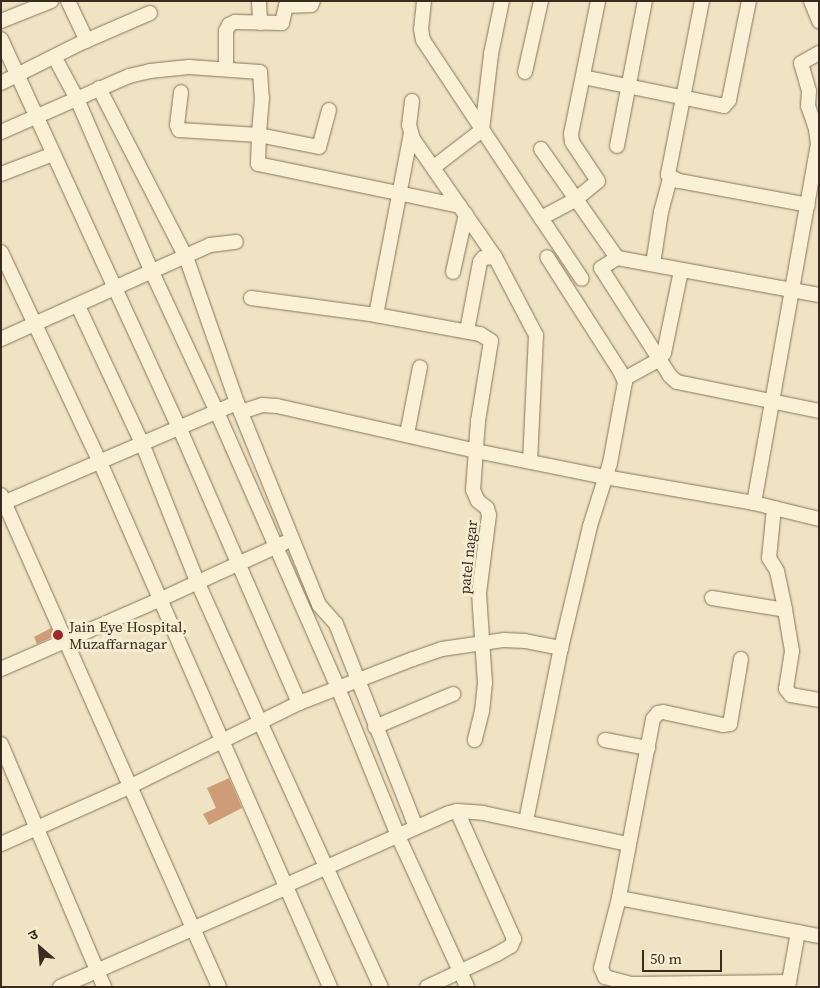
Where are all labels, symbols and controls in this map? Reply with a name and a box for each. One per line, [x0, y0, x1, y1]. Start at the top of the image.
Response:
street label: patel nagar [455, 519, 481, 595]
place label: Jain Eye Hospital, Muzaffarnagar [69, 617, 187, 652]
marker: Jain Eye Hospital, Muzaffarnagar [51, 628, 65, 642]
north arrow [15, 923, 65, 973]
text: उ [25, 924, 41, 945]
scale bar [645, 940, 725, 972]
text: 50 m [650, 948, 682, 969]

